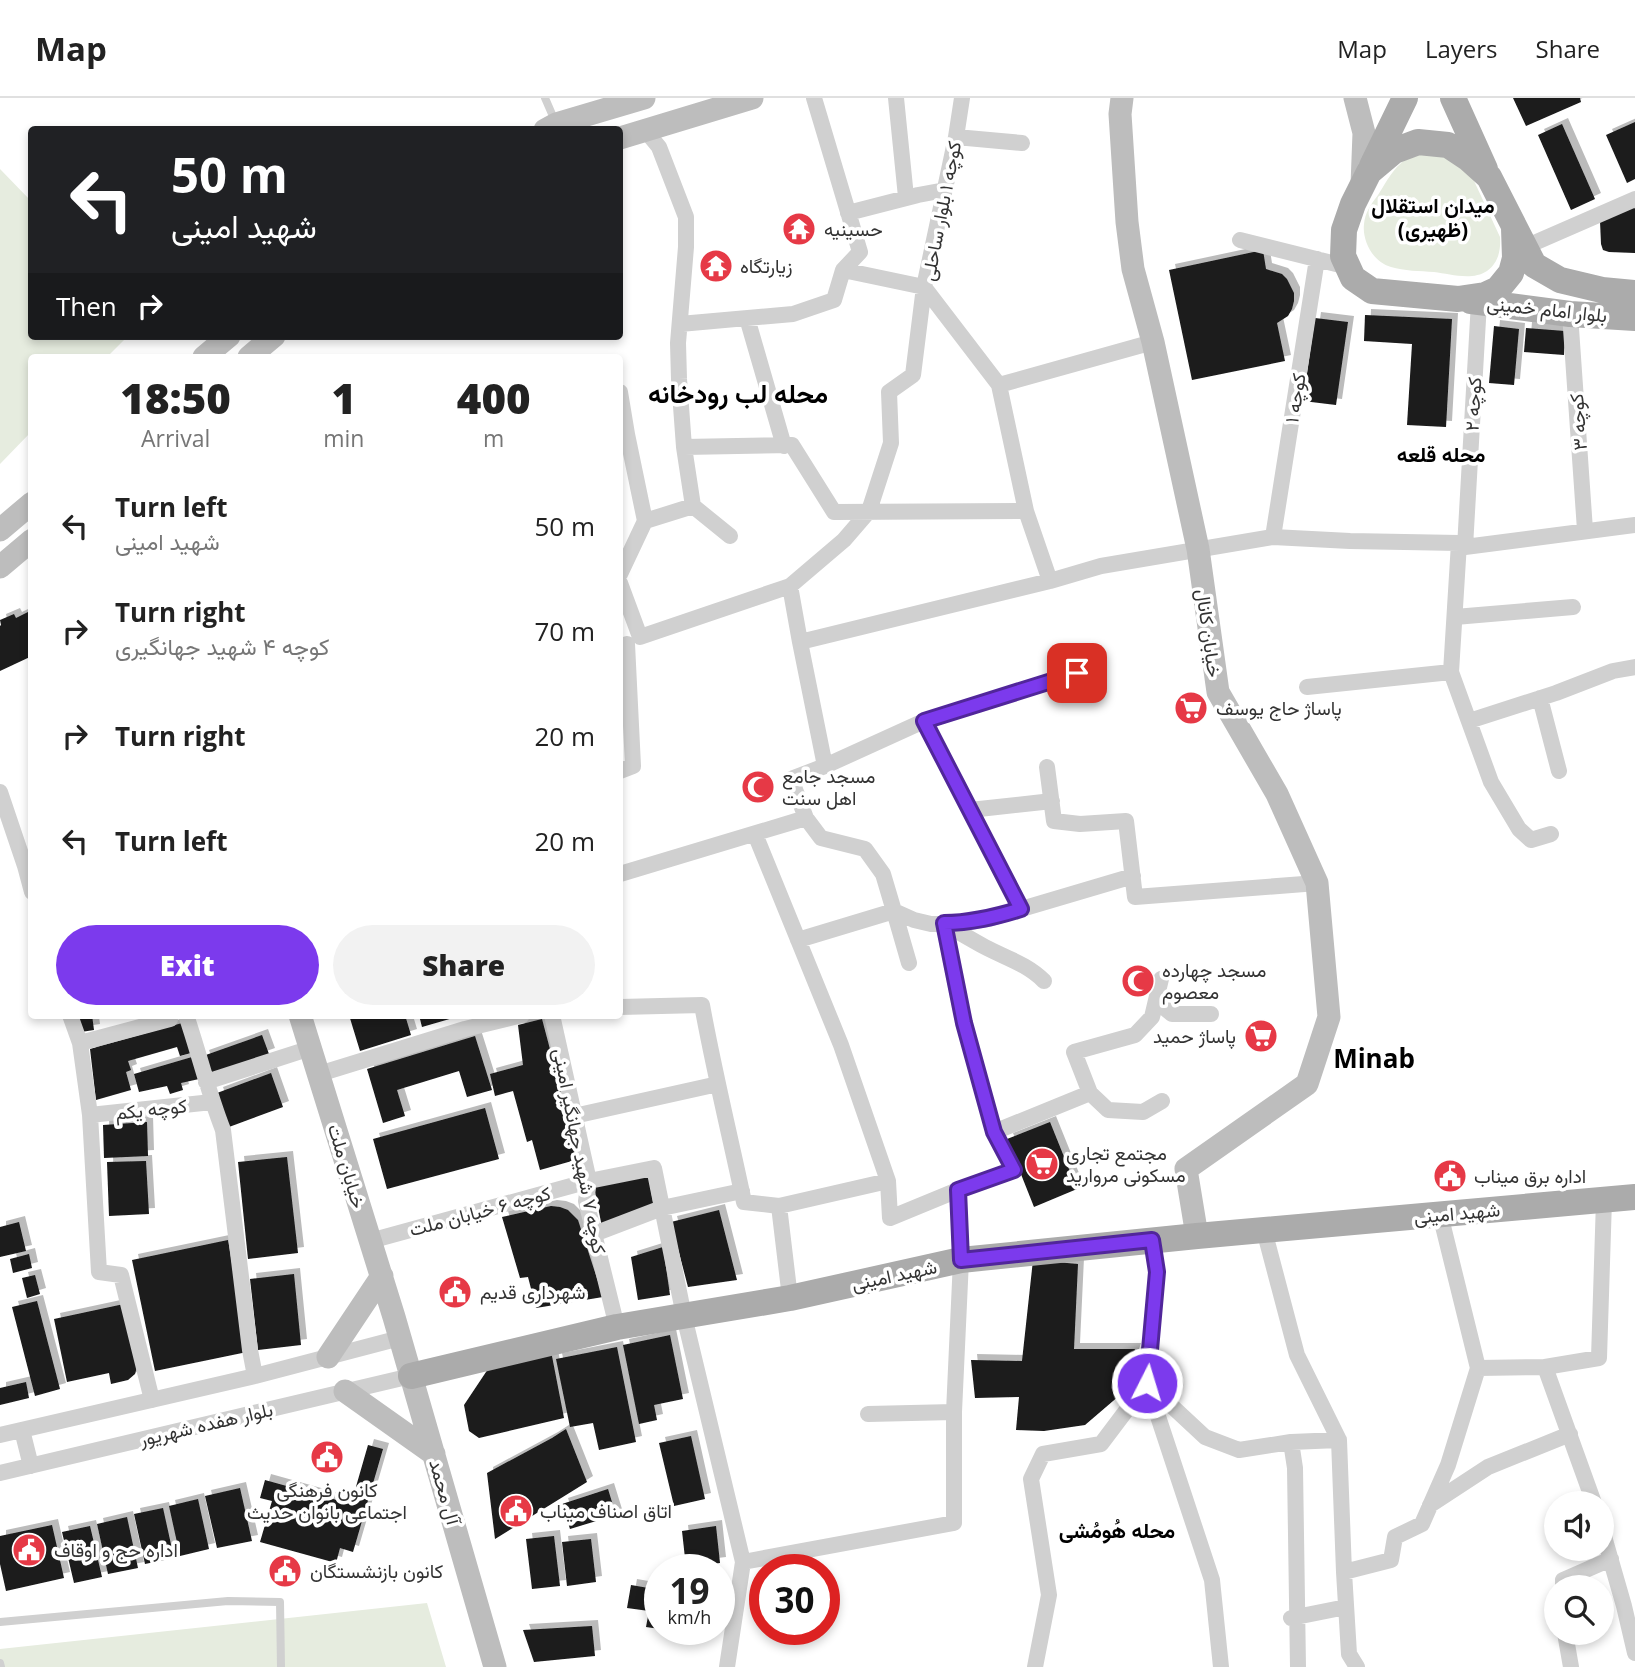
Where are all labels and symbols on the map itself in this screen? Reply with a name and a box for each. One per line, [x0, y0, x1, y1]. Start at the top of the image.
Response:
street label: کوچه ۱ بلوار ساحلی [915, 139, 968, 283]
district label: میدان استقلال (ظهیری) [1371, 191, 1495, 243]
temple icon: حسینیه [780, 210, 818, 248]
place label: حسینیه [824, 216, 883, 242]
temple icon: زیارتگاه [697, 247, 735, 285]
place label: زیارتگاه [740, 253, 792, 279]
street label: بلوار امام خمینی [1486, 290, 1608, 328]
street label: کوچه ۱ [1278, 371, 1313, 425]
district label: محله لب رودخانه [648, 375, 828, 411]
street label: کوچه ۲ [1459, 376, 1488, 432]
street label: کوچه ۳ [1563, 393, 1594, 451]
district label: محله قلعه [1397, 440, 1485, 468]
street label: خیابان کانال [1190, 587, 1228, 679]
pin [1047, 643, 1107, 703]
supermarket icon: پاساژ حاج یوسف [1172, 689, 1210, 727]
place label: پاساژ حاج یوسف [1216, 695, 1342, 722]
place label: مسجد جامع اهل سنت [782, 763, 875, 811]
mosque icon: مسجد جامع اهل سنت [739, 768, 777, 806]
place label: مسجد چهارده معصوم [1162, 957, 1266, 1005]
mosque icon: مسجد چهارده معصوم [1119, 962, 1157, 1000]
supermarket icon: پاساژ حمید [1242, 1017, 1280, 1055]
place label: پاساژ حمید [1153, 1023, 1236, 1050]
district label: Minab [1333, 1040, 1415, 1076]
street label: کوچه ۷ شهید جهانگیر امینی [546, 1046, 613, 1256]
street label: کوچه یکم [114, 1092, 188, 1127]
street label: خیابان ملت [322, 1121, 372, 1211]
place label: مجتمع تجاری مسکونی مروارید [1066, 1140, 1186, 1188]
supermarket icon: مجتمع تجاری مسکونی مروارید [1023, 1145, 1061, 1183]
public building icon: اداره برق میناب [1431, 1157, 1469, 1195]
place label: اداره برق میناب [1474, 1163, 1586, 1189]
street label: کوچه ۶ خیابان ملت [406, 1180, 554, 1243]
street label: شهید امینی [1413, 1196, 1501, 1230]
street label: شهید امینی [849, 1253, 939, 1297]
public building icon: شهرداری قدیم [436, 1273, 474, 1311]
place label: شهرداری قدیم [480, 1279, 585, 1305]
position arrow [1110, 1346, 1184, 1420]
street label: بلوار هفده شهریور [136, 1396, 275, 1452]
public building icon: کانون فرهنگی اجتماعی بانوان حدیث [308, 1438, 346, 1476]
street label: آل محمد [423, 1456, 467, 1529]
place label: کانون فرهنگی اجتماعی بانوان حدیث [247, 1477, 407, 1525]
public building icon: اتاق اصناف میناب [497, 1492, 535, 1530]
place label: اتاق اصناف میناب [540, 1498, 672, 1524]
district label: محله هُومُشی [1059, 1516, 1175, 1544]
public building icon: اداره حج و اوقاف [10, 1531, 48, 1569]
place label: اداره حج و اوقاف [54, 1537, 178, 1564]
public building icon: کانون بازنشستگان [266, 1552, 304, 1590]
speed limit sign: 30 [749, 1554, 840, 1645]
place label: کانون بازنشستگان [310, 1558, 443, 1584]

